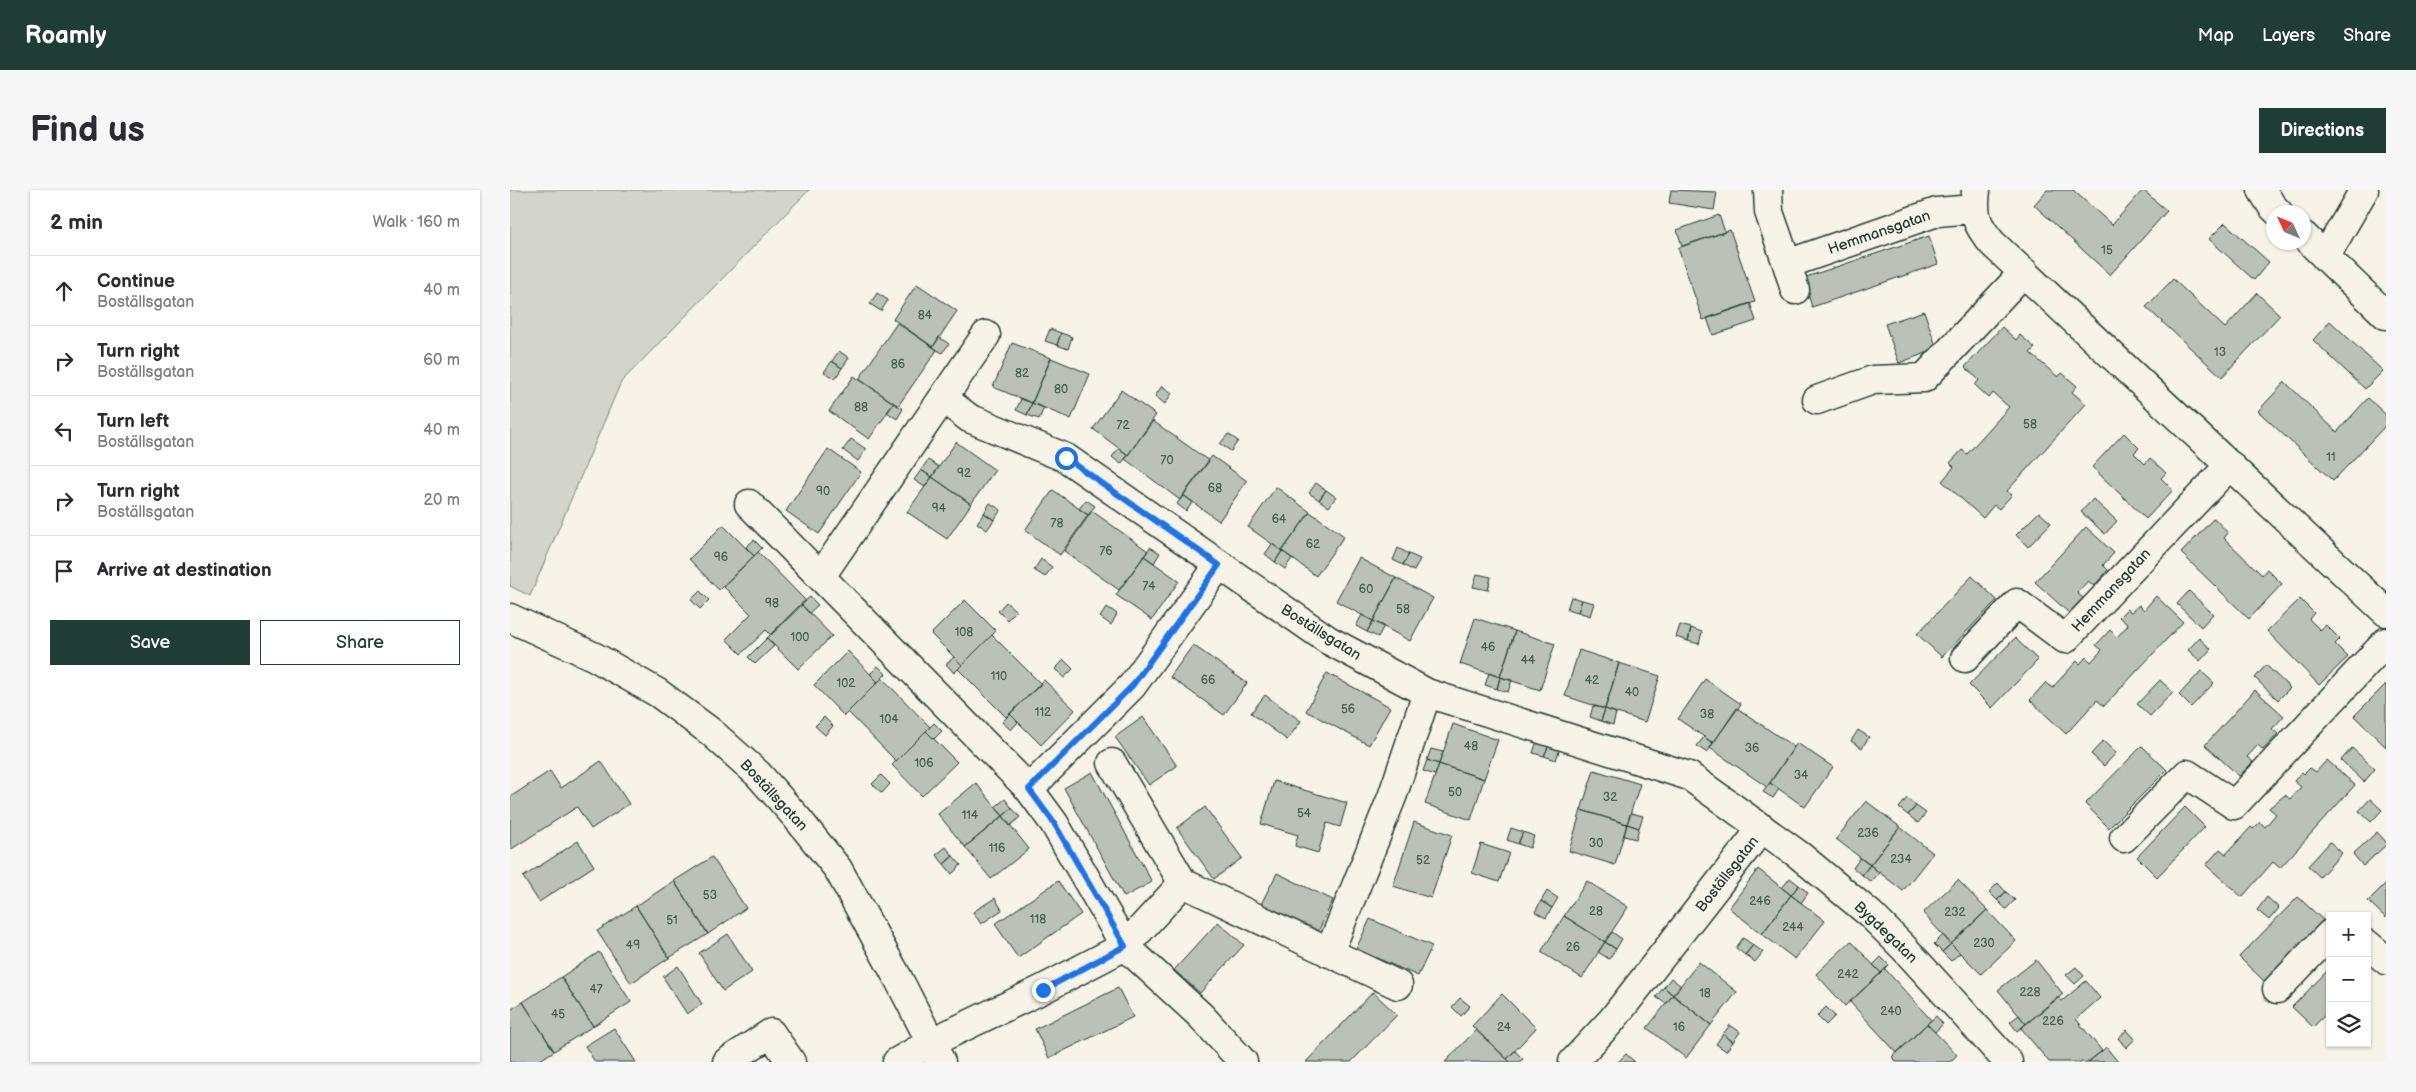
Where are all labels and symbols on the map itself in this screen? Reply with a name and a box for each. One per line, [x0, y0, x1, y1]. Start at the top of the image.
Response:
north arrow [2266, 205, 2311, 250]
street label: Hemmansgatan [1825, 206, 1933, 259]
house number: 15 [2101, 243, 2113, 258]
house number: 84 [918, 308, 933, 323]
house number: 13 [2214, 345, 2226, 360]
house number: 86 [891, 357, 905, 372]
house number: 82 [1015, 366, 1029, 381]
house number: 80 [1054, 382, 1068, 397]
house number: 88 [854, 400, 868, 415]
house number: 58 [2023, 417, 2037, 432]
house number: 72 [1117, 418, 1129, 433]
route start [1055, 447, 1078, 470]
house number: 11 [2326, 450, 2336, 465]
house number: 70 [1161, 453, 1173, 468]
house number: 92 [957, 466, 971, 481]
house number: 68 [1208, 481, 1222, 496]
house number: 90 [816, 484, 830, 499]
house number: 94 [932, 501, 947, 516]
house number: 64 [1272, 512, 1287, 527]
house number: 78 [1051, 516, 1063, 531]
house number: 62 [1306, 537, 1320, 552]
house number: 76 [1099, 544, 1113, 559]
street label: Hemmansgatan [2068, 545, 2155, 636]
house number: 96 [714, 550, 728, 565]
house number: 74 [1142, 579, 1156, 594]
house number: 60 [1359, 582, 1373, 597]
house number: 98 [765, 596, 779, 611]
street label: Boställsgatan [1277, 600, 1364, 665]
house number: 58 [1396, 602, 1410, 617]
house number: 108 [955, 625, 973, 640]
house number: 100 [791, 630, 809, 645]
house number: 46 [1481, 640, 1495, 655]
house number: 44 [1521, 653, 1536, 668]
house number: 110 [991, 669, 1007, 684]
house number: 66 [1201, 673, 1215, 688]
house number: 42 [1585, 673, 1599, 688]
house number: 102 [837, 676, 855, 691]
house number: 40 [1625, 685, 1639, 700]
house number: 56 [1341, 702, 1355, 717]
house number: 112 [1035, 705, 1051, 720]
house number: 38 [1700, 707, 1714, 722]
house number: 104 [879, 712, 899, 727]
house number: 48 [1464, 739, 1478, 754]
house number: 36 [1745, 741, 1759, 756]
street label: Boställsgatan [736, 755, 812, 835]
house number: 106 [914, 756, 934, 771]
house number: 34 [1794, 768, 1809, 783]
house number: 50 [1448, 785, 1462, 800]
house number: 32 [1603, 790, 1617, 805]
house number: 54 [1297, 806, 1312, 821]
house number: 114 [962, 808, 979, 823]
house number: 236 [1857, 826, 1879, 841]
street label: Boställsgatan [1692, 832, 1763, 916]
house number: 30 [1589, 836, 1603, 851]
house number: 116 [989, 841, 1005, 856]
house number: 234 [1890, 852, 1912, 867]
house number: 52 [1416, 853, 1430, 868]
house number: 53 [703, 888, 717, 903]
house number: 246 [1749, 894, 1771, 909]
street label: Bygdegatan [1850, 897, 1921, 967]
house number: 28 [1589, 904, 1603, 919]
house number: 232 [1944, 905, 1966, 920]
house number: 118 [1030, 912, 1046, 927]
house number: 51 [666, 913, 678, 928]
house number: 244 [1782, 920, 1804, 935]
house number: 230 [1973, 936, 1995, 951]
house number: 49 [626, 938, 640, 953]
house number: 26 [1566, 940, 1580, 955]
house number: 242 [1837, 967, 1859, 982]
route end [1032, 979, 1055, 1002]
house number: 47 [589, 982, 603, 997]
house number: 228 [2019, 985, 2041, 1000]
house number: 18 [1699, 986, 1711, 1001]
house number: 240 [1880, 1004, 1902, 1019]
house number: 45 [551, 1007, 565, 1022]
house number: 226 [2042, 1014, 2064, 1029]
house number: 24 [1497, 1020, 1512, 1035]
house number: 16 [1673, 1020, 1685, 1035]

